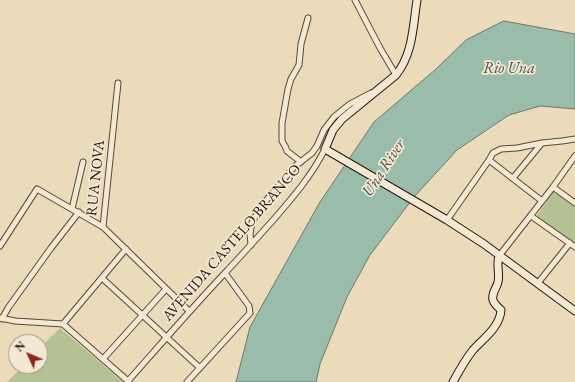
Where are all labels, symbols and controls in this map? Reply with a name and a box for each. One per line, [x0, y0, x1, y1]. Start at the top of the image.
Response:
water label: Rio Una [483, 59, 535, 79]
water label: Una River [358, 136, 410, 200]
street label: RUA NOVA [83, 139, 109, 217]
street label: AVENIDA CASTELO BRANCO [159, 161, 305, 325]
north arrow [8, 334, 48, 374]
text: N [12, 338, 28, 354]

